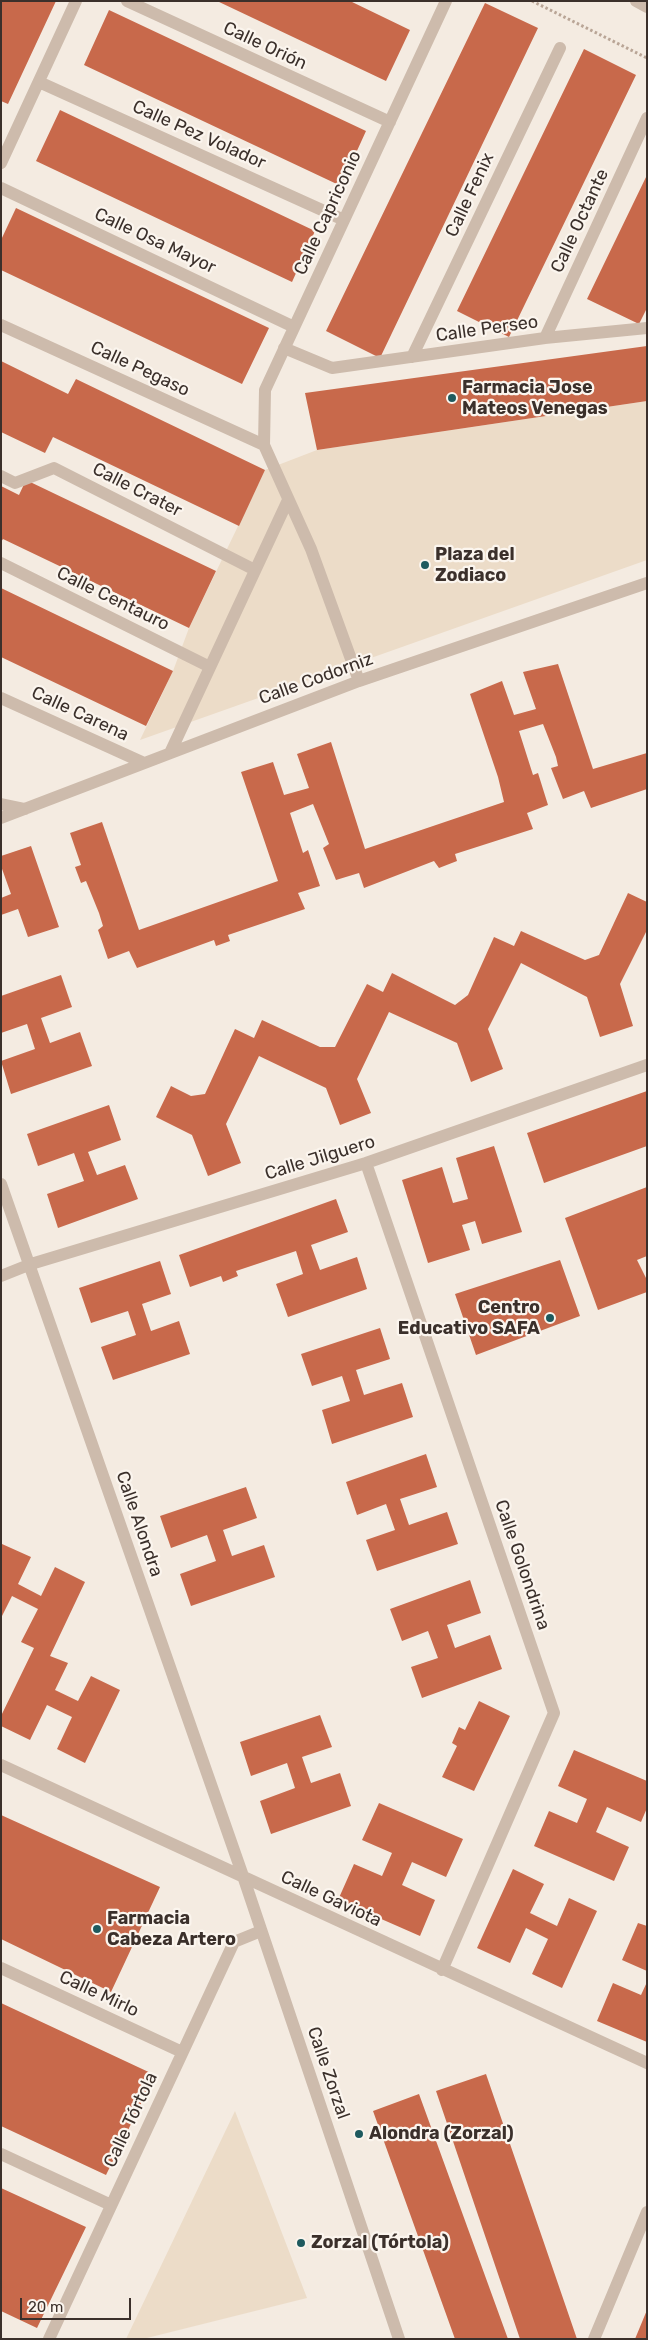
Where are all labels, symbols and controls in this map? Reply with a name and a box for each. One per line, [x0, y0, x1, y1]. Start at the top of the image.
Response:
street label: Calle Orión [220, 17, 310, 75]
street label: Calle Pez Volador [129, 96, 269, 174]
street label: Calle Capriconio [290, 147, 366, 279]
street label: Calle Fenix [441, 149, 499, 241]
street label: Calle Octante [547, 166, 613, 276]
street label: Calle Osa Mayor [91, 203, 219, 279]
street label: Calle Perseo [434, 311, 540, 347]
street label: Calle Pegaso [87, 337, 193, 401]
place label: Farmacia Jose Mateos Venegas [462, 377, 608, 419]
marker: Farmacia Jose Mateos Venegas [446, 392, 458, 404]
street label: Calle Crater [89, 458, 185, 522]
place label: Plaza del Zodiaco [435, 544, 515, 586]
marker: Plaza del Zodiaco [419, 559, 431, 571]
street label: Calle Centauro [53, 562, 173, 636]
street label: Calle Codorniz [256, 648, 376, 710]
street label: Calle Carena [28, 682, 132, 746]
street label: Calle Jilguero [262, 1131, 378, 1185]
place label: Centro Educativo SAFA [398, 1297, 540, 1340]
marker: Centro Educativo SAFA [544, 1312, 556, 1324]
street label: Calle Alondra [111, 1468, 167, 1580]
street label: Calle Golondrina [490, 1497, 554, 1633]
street label: Calle Gaviota [277, 1866, 385, 1932]
place label: Farmacia Cabeza Artero [107, 1908, 236, 1950]
marker: Farmacia Cabeza Artero [91, 1923, 103, 1935]
street label: Calle Mirlo [56, 1966, 142, 2022]
street label: Calle Zorzal [302, 2024, 354, 2122]
street label: Calle Tórtola [100, 2069, 162, 2171]
place label: Alondra (Zorzal) [369, 2123, 514, 2145]
marker: Alondra (Zorzal) [353, 2128, 365, 2140]
place label: Zorzal (Tórtola) [311, 2232, 449, 2254]
marker: Zorzal (Tórtola) [295, 2237, 307, 2249]
scale bar [22, 2288, 134, 2320]
text: 20 m [28, 2298, 63, 2316]

